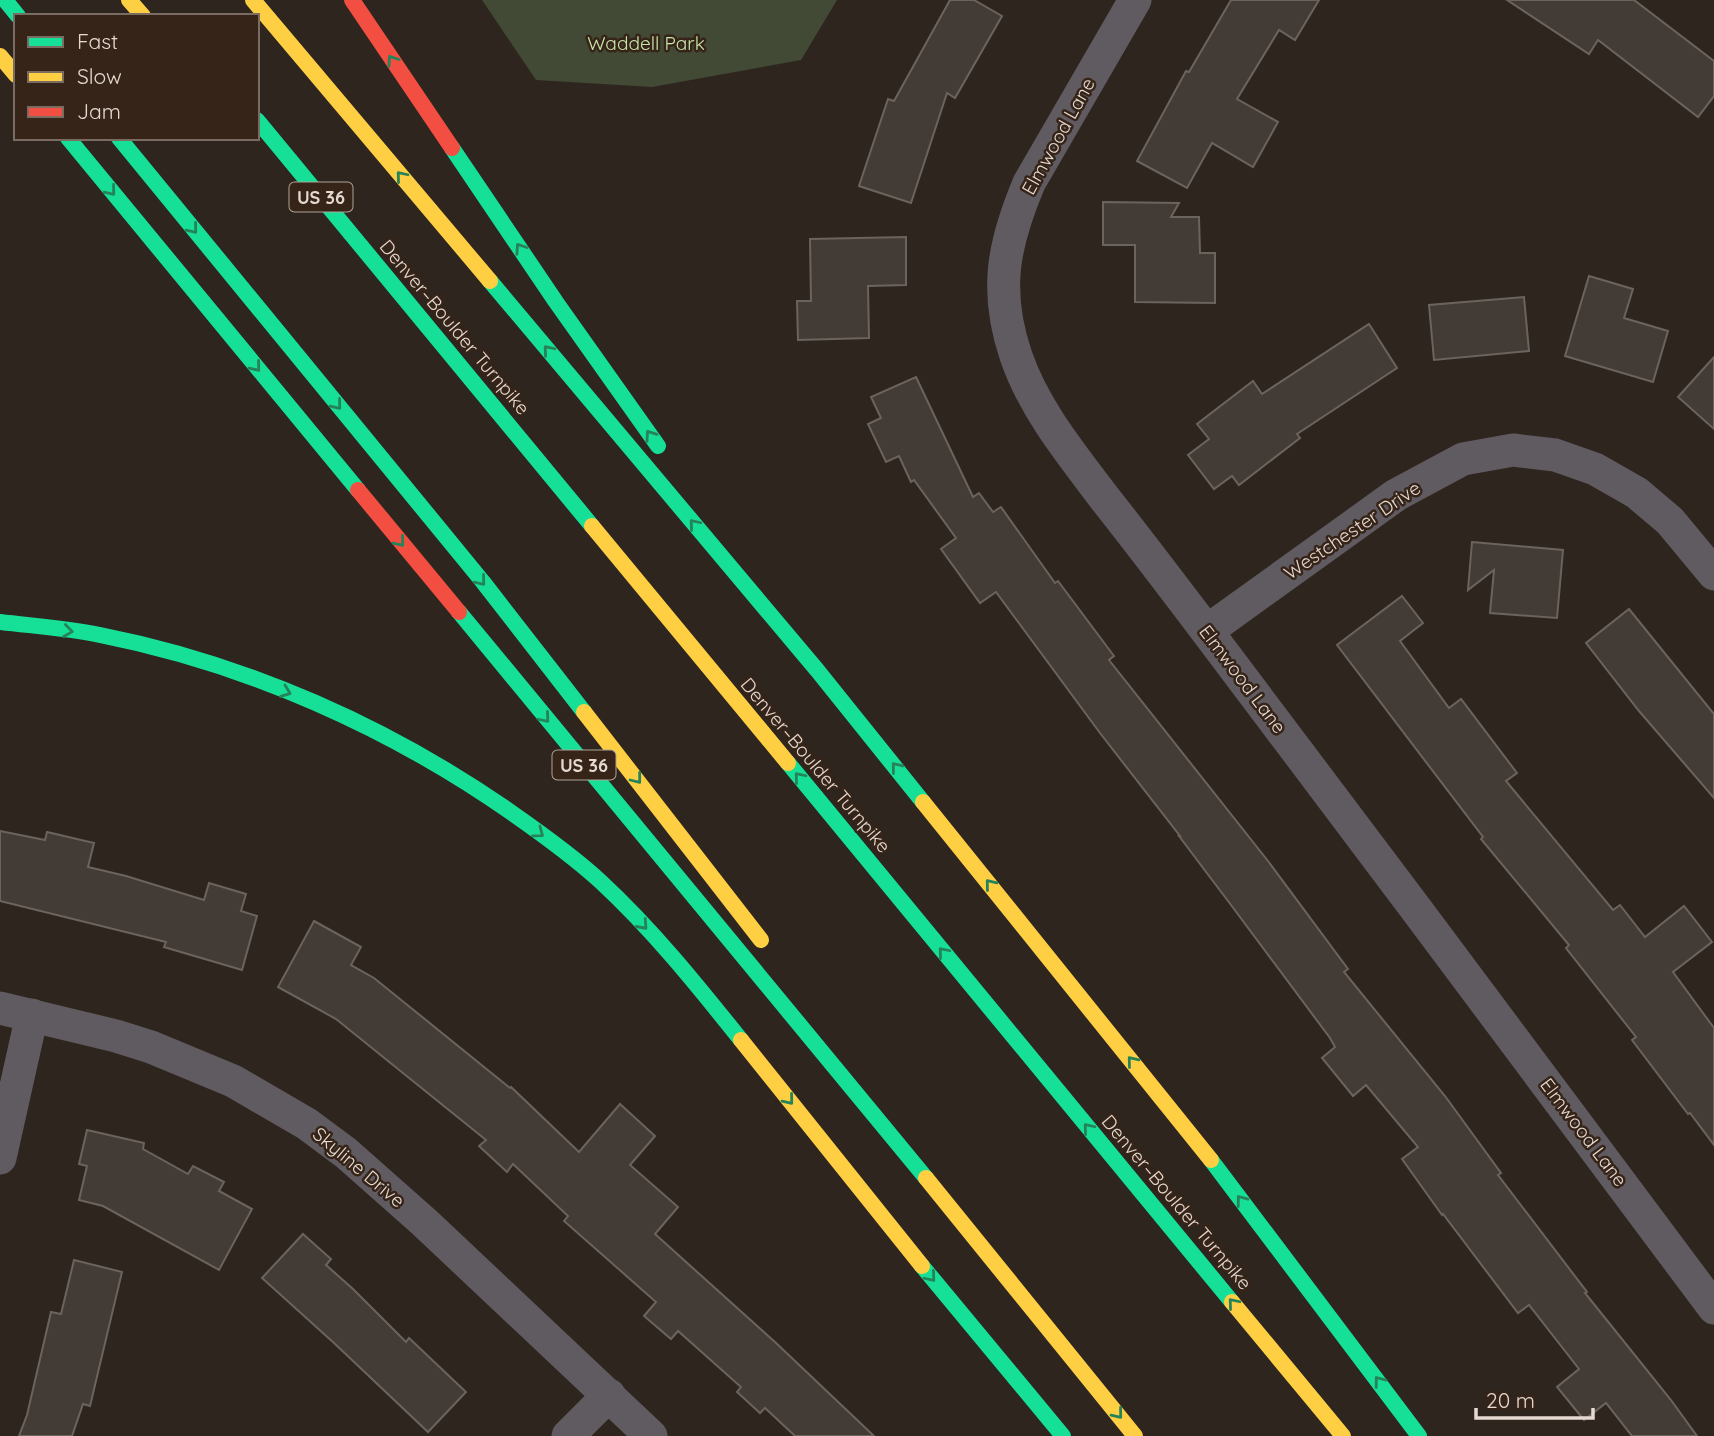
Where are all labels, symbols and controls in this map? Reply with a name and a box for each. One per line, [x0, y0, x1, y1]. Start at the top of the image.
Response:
legend [14, 14, 259, 140]
text: Fast [77, 28, 118, 54]
park label: Waddell Park [587, 31, 705, 55]
one-way arrow [388, 55, 400, 68]
text: Slow [77, 63, 122, 89]
street label: Elmwood Lane [1016, 73, 1100, 199]
text: Jam [77, 98, 121, 124]
one-way arrow [397, 172, 409, 185]
road number: US 36 [290, 182, 352, 212]
one-way arrow [103, 183, 115, 196]
one-way arrow [185, 221, 198, 233]
street label: Denver–Boulder Turnpike [375, 235, 535, 419]
one-way arrow [515, 243, 528, 256]
one-way arrow [544, 345, 556, 358]
one-way arrow [248, 358, 260, 371]
one-way arrow [329, 397, 342, 409]
one-way arrow [646, 430, 658, 443]
street label: Westchester Drive [1279, 475, 1425, 585]
one-way arrow [690, 519, 703, 532]
one-way arrow [392, 535, 405, 547]
one-way arrow [473, 573, 486, 585]
street label: Elmwood Lane [1194, 620, 1292, 738]
one-way arrow [62, 623, 74, 638]
street label: Denver–Boulder Turnpike [736, 673, 896, 857]
one-way arrow [280, 683, 292, 697]
one-way arrow [537, 709, 549, 722]
road number: US 36 [552, 750, 616, 780]
one-way arrow [891, 762, 904, 774]
one-way arrow [628, 772, 641, 784]
one-way arrow [794, 772, 807, 784]
one-way arrow [531, 824, 544, 837]
one-way arrow [986, 880, 998, 893]
one-way arrow [635, 917, 647, 930]
one-way arrow [939, 948, 952, 960]
one-way arrow [1128, 1057, 1141, 1069]
street label: Elmwood Lane [1535, 1073, 1633, 1191]
one-way arrow [780, 1092, 793, 1105]
street label: Denver–Boulder Turnpike [1097, 1110, 1257, 1294]
street label: Skyline Drive [308, 1122, 410, 1212]
one-way arrow [1084, 1123, 1096, 1136]
one-way arrow [1237, 1195, 1250, 1208]
one-way arrow [923, 1269, 935, 1282]
one-way arrow [1229, 1298, 1241, 1311]
one-way arrow [1374, 1376, 1387, 1389]
scale bar [1476, 1376, 1593, 1420]
text: 20 m [1486, 1387, 1535, 1413]
one-way arrow [1109, 1407, 1122, 1419]

